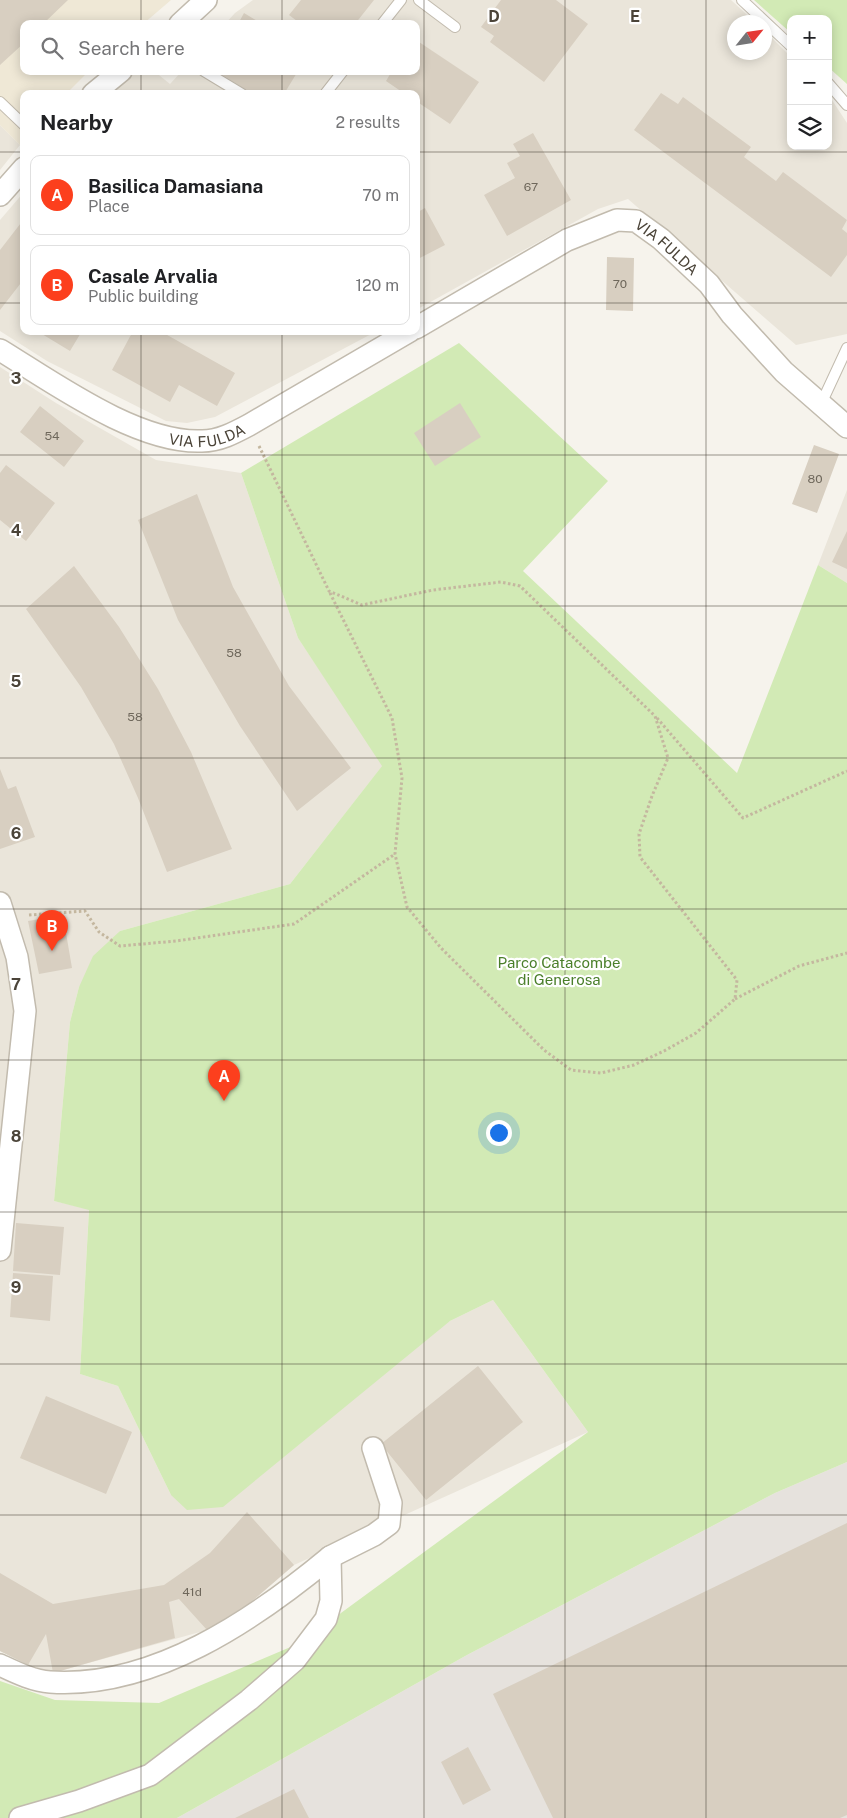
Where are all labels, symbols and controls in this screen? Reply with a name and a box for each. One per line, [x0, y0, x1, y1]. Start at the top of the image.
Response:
text: D [488, 7, 500, 26]
text: E [630, 7, 640, 26]
north arrow [727, 15, 772, 60]
map controls [787, 15, 832, 150]
button: + [787, 15, 832, 60]
search box [20, 20, 420, 75]
icon: search [38, 34, 66, 62]
text: Search here [78, 37, 185, 59]
button: − [787, 60, 832, 105]
button: layers [787, 105, 832, 150]
text: Nearby [40, 110, 113, 135]
text: 2 results [335, 113, 400, 132]
text: Basilica Damasiana [88, 175, 263, 197]
house number: 67 [524, 180, 538, 194]
text: A [51, 186, 63, 205]
text: 70 m [362, 186, 399, 205]
text: Place [88, 197, 130, 216]
street label: VIA FULDA [632, 215, 702, 278]
text: Casale Arvalia [88, 265, 218, 287]
text: B [52, 276, 62, 295]
text: 120 m [355, 276, 399, 295]
house number: 70 [613, 277, 627, 291]
text: Public building [88, 287, 199, 306]
text: 3 [11, 369, 21, 388]
street label: VIA FULDA [167, 420, 248, 450]
house number: 54 [44, 429, 60, 443]
house number: 80 [807, 472, 823, 486]
text: 4 [11, 521, 22, 540]
house number: 58 [226, 646, 242, 660]
text: 5 [11, 672, 22, 691]
house number: 58 [127, 710, 143, 724]
text: 6 [11, 824, 21, 843]
pin: B [36, 910, 68, 951]
park label: Parco Catacombe di Generosa [498, 954, 620, 988]
text: 7 [11, 975, 21, 994]
pin: A [208, 1060, 240, 1101]
your location [486, 1120, 512, 1146]
text: 8 [11, 1127, 22, 1146]
text: 9 [11, 1278, 21, 1297]
house number: 41d [182, 1585, 202, 1599]

